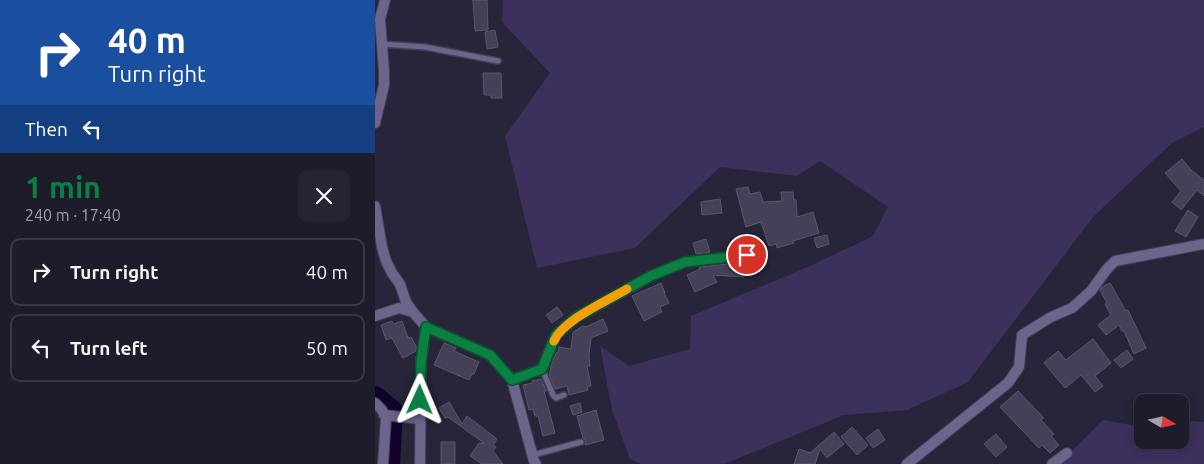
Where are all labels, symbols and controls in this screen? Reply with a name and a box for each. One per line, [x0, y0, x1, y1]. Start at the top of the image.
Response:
icon: right [25, 20, 90, 85]
text: 40 m [108, 20, 186, 60]
text: Turn right [108, 61, 206, 86]
icon: left [78, 115, 106, 143]
text: Then [25, 118, 68, 140]
text: 1 min [25, 170, 101, 204]
button: close [298, 170, 350, 222]
text: 240 m · 17:40 [25, 206, 121, 224]
pin [726, 234, 768, 276]
icon: arrive [733, 241, 761, 269]
icon: right [27, 258, 55, 286]
text: Turn right [70, 261, 158, 283]
text: 40 m [306, 261, 348, 283]
icon: left [27, 334, 55, 362]
text: Turn left [70, 337, 148, 359]
text: 50 m [306, 337, 348, 359]
position arrow [393, 373, 445, 425]
north arrow [1134, 394, 1189, 449]
map controls [1134, 394, 1189, 449]

